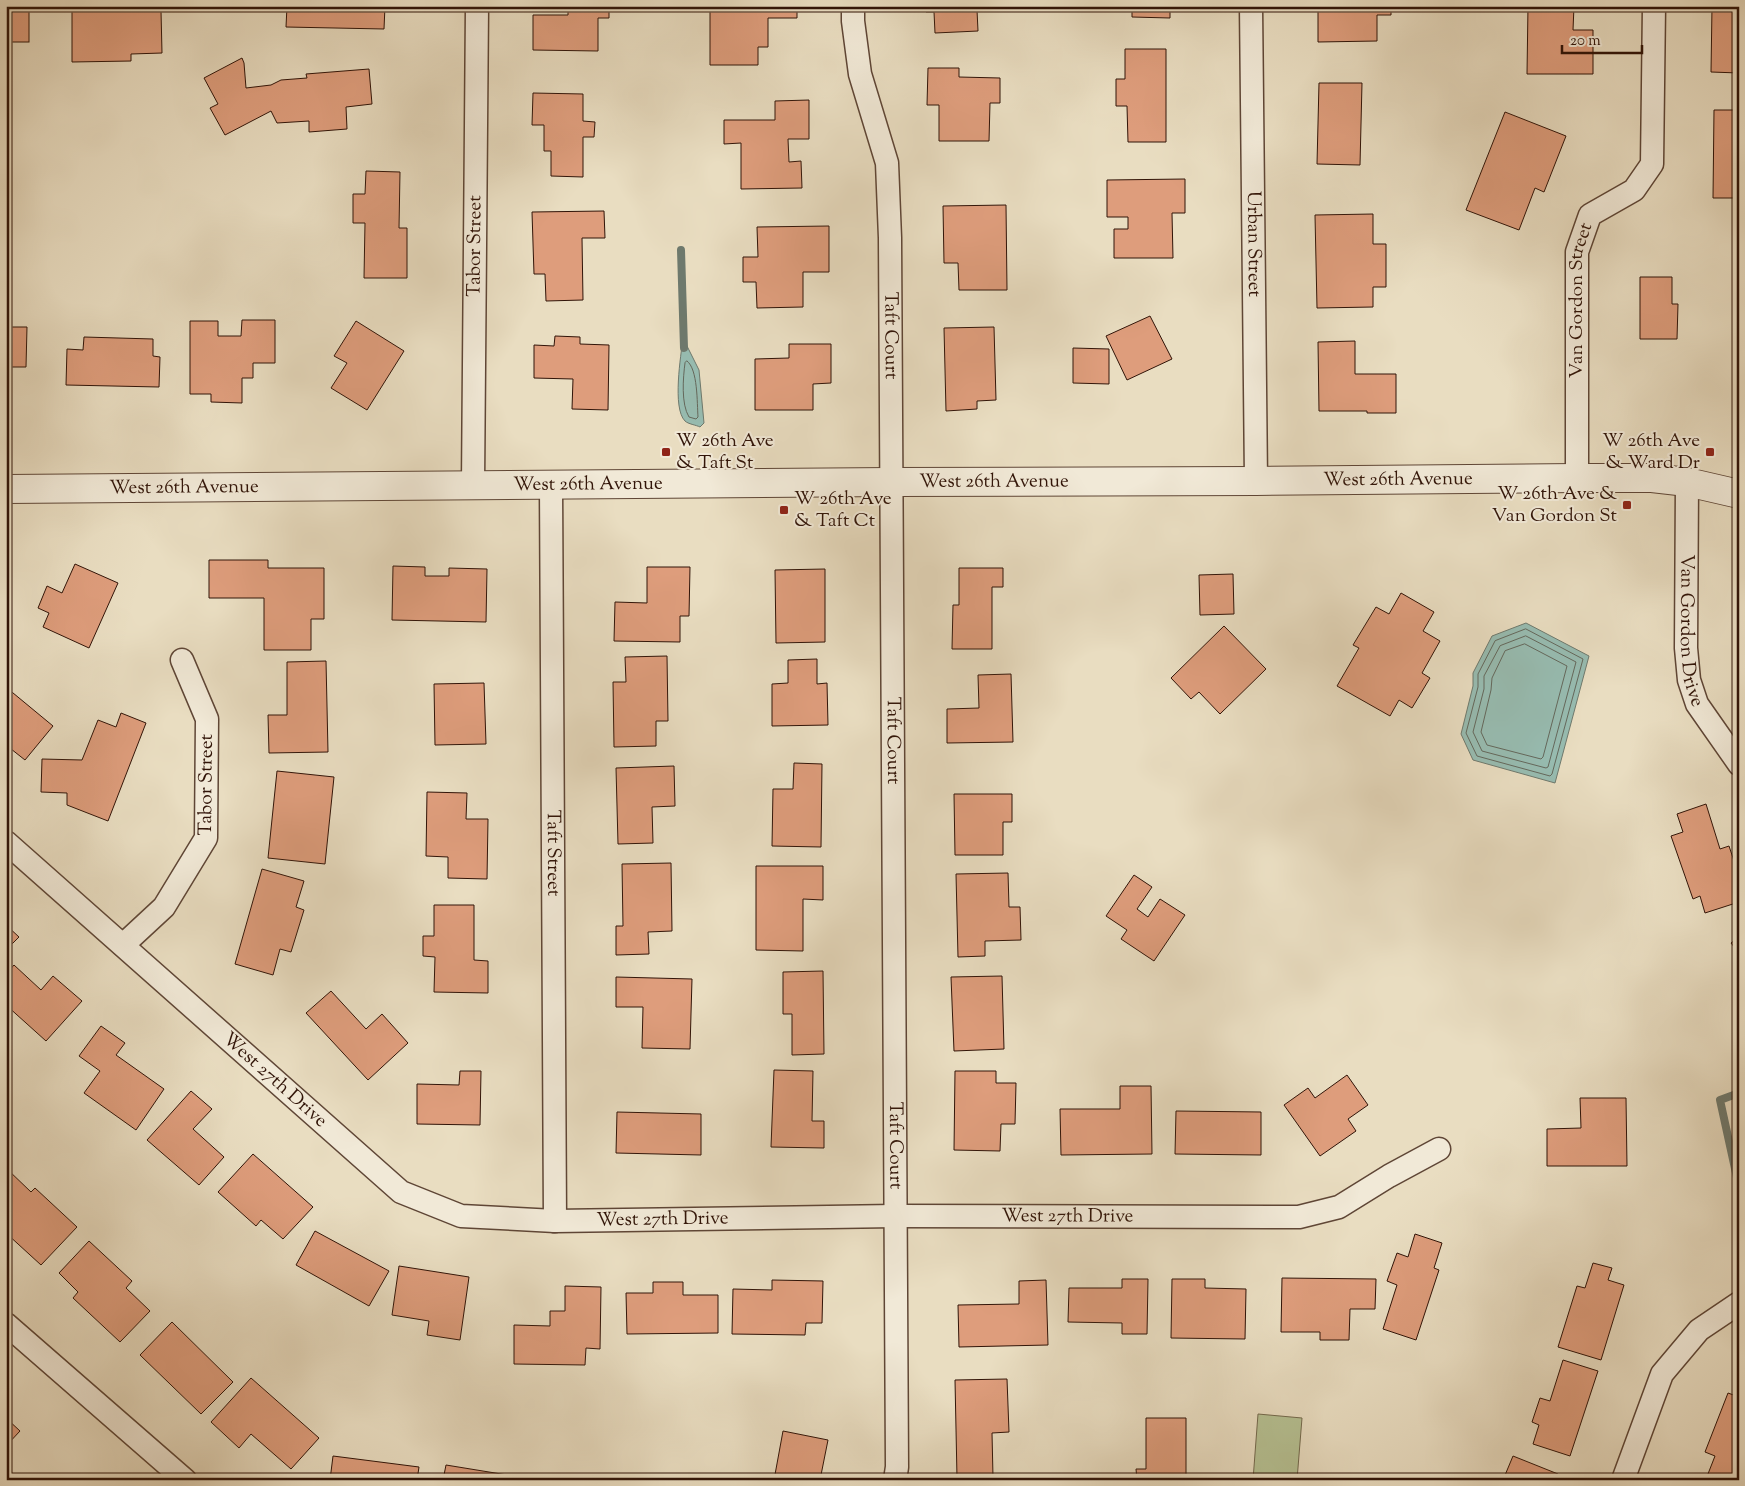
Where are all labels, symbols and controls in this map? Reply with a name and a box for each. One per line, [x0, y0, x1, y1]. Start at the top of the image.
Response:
scale bar [1562, 22, 1642, 54]
text: 20 m [1570, 31, 1601, 52]
street label: Urban Street [1239, 191, 1268, 298]
street label: Tabor Street [461, 195, 489, 297]
street label: Van Gordon Street [1564, 218, 1600, 378]
street label: Taft Court [877, 292, 904, 380]
place label: W 26th Ave & Taft St [676, 428, 774, 477]
place label: W 26th Ave & Ward Dr [1602, 428, 1700, 477]
marker: W 26th Ave & Taft St [660, 446, 672, 458]
marker: W 26th Ave & Ward Dr [1704, 446, 1716, 458]
street label: West 26th Avenue [1323, 465, 1473, 494]
street label: West 26th Avenue [919, 468, 1069, 495]
street label: West 26th Avenue [513, 470, 663, 498]
street label: West 26th Avenue [109, 473, 259, 502]
place label: W 26th Ave & Van Gordon St [1492, 481, 1618, 530]
place label: W 26th Ave & Taft Ct [794, 486, 892, 535]
marker: W 26th Ave & Van Gordon St [1621, 499, 1633, 511]
marker: W 26th Ave & Taft Ct [778, 504, 790, 516]
street label: Van Gordon Drive [1672, 554, 1711, 711]
street label: Taft Court [879, 697, 907, 785]
street label: Tabor Street [193, 733, 220, 835]
street label: Taft Street [539, 810, 567, 897]
street label: West 27th Drive [216, 1026, 333, 1134]
street label: Taft Court [881, 1102, 909, 1190]
street label: West 27th Drive [1001, 1203, 1134, 1230]
street label: West 27th Drive [596, 1205, 729, 1234]

